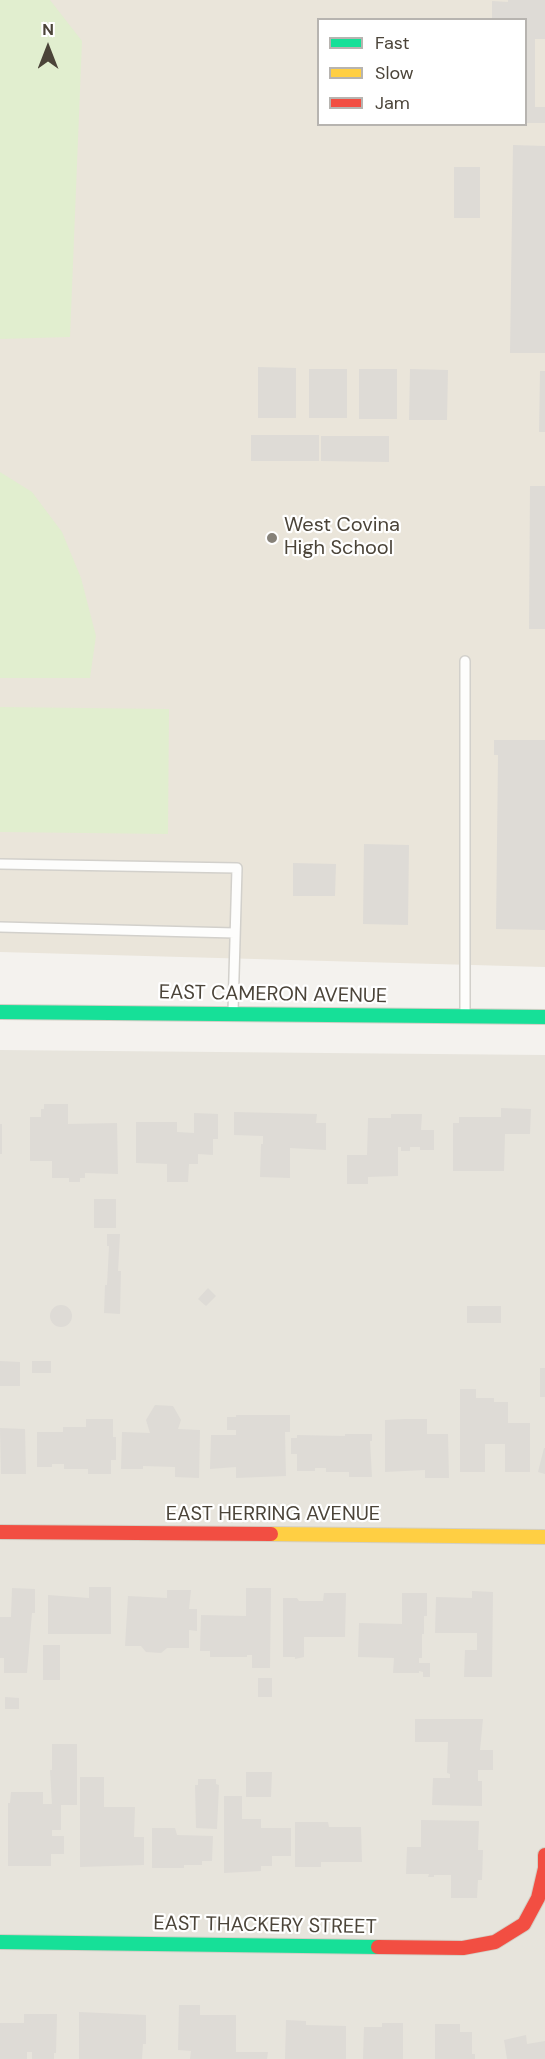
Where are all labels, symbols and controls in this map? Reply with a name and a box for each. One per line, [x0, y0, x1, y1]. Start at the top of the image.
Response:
north arrow [18, 18, 78, 78]
legend [317, 18, 527, 126]
text: N [42, 19, 54, 40]
text: Fast [375, 31, 410, 55]
text: Slow [375, 61, 414, 85]
text: Jam [375, 91, 410, 115]
place label: West Covina High School [284, 514, 400, 561]
marker: West Covina High School [265, 531, 279, 545]
street label: EAST CAMERON AVENUE [159, 981, 387, 1009]
street label: EAST HERRING AVENUE [166, 1503, 380, 1527]
street label: EAST THACKERY STREET [153, 1912, 377, 1940]

